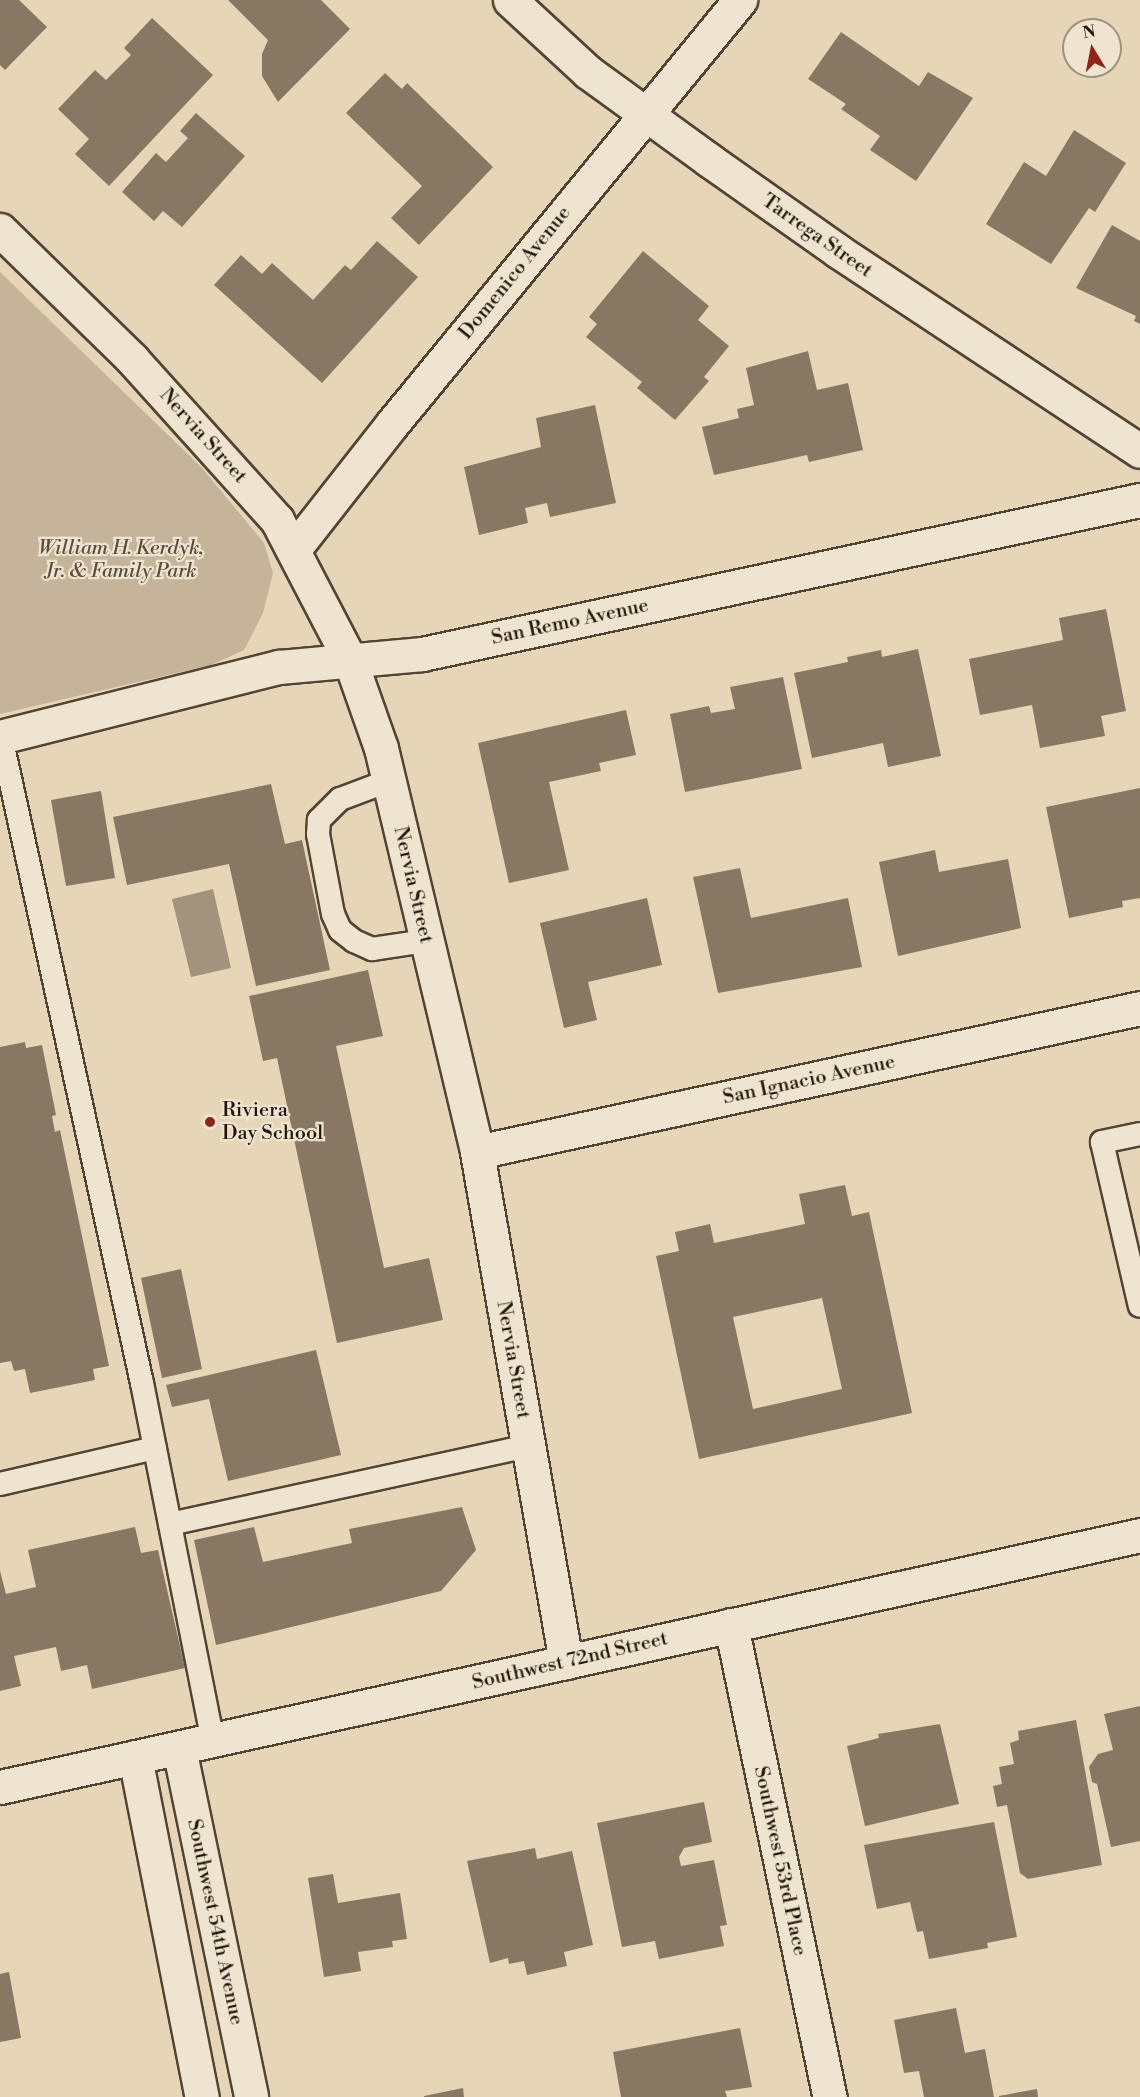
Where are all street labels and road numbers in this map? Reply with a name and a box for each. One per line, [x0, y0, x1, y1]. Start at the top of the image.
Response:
street label: Tarrega Street [757, 189, 877, 283]
street label: Domenico Avenue [454, 202, 576, 344]
street label: Nervia Street [154, 384, 252, 488]
street label: San Remo Avenue [489, 594, 651, 650]
street label: Nervia Street [388, 824, 438, 946]
street label: San Ignacio Avenue [721, 1050, 897, 1110]
street label: Nervia Street [491, 1299, 535, 1421]
street label: Southwest 72nd Street [470, 1627, 670, 1695]
street label: Southwest 53rd Place [748, 1764, 812, 1958]
street label: Southwest 54th Avenue [181, 1817, 249, 2027]

